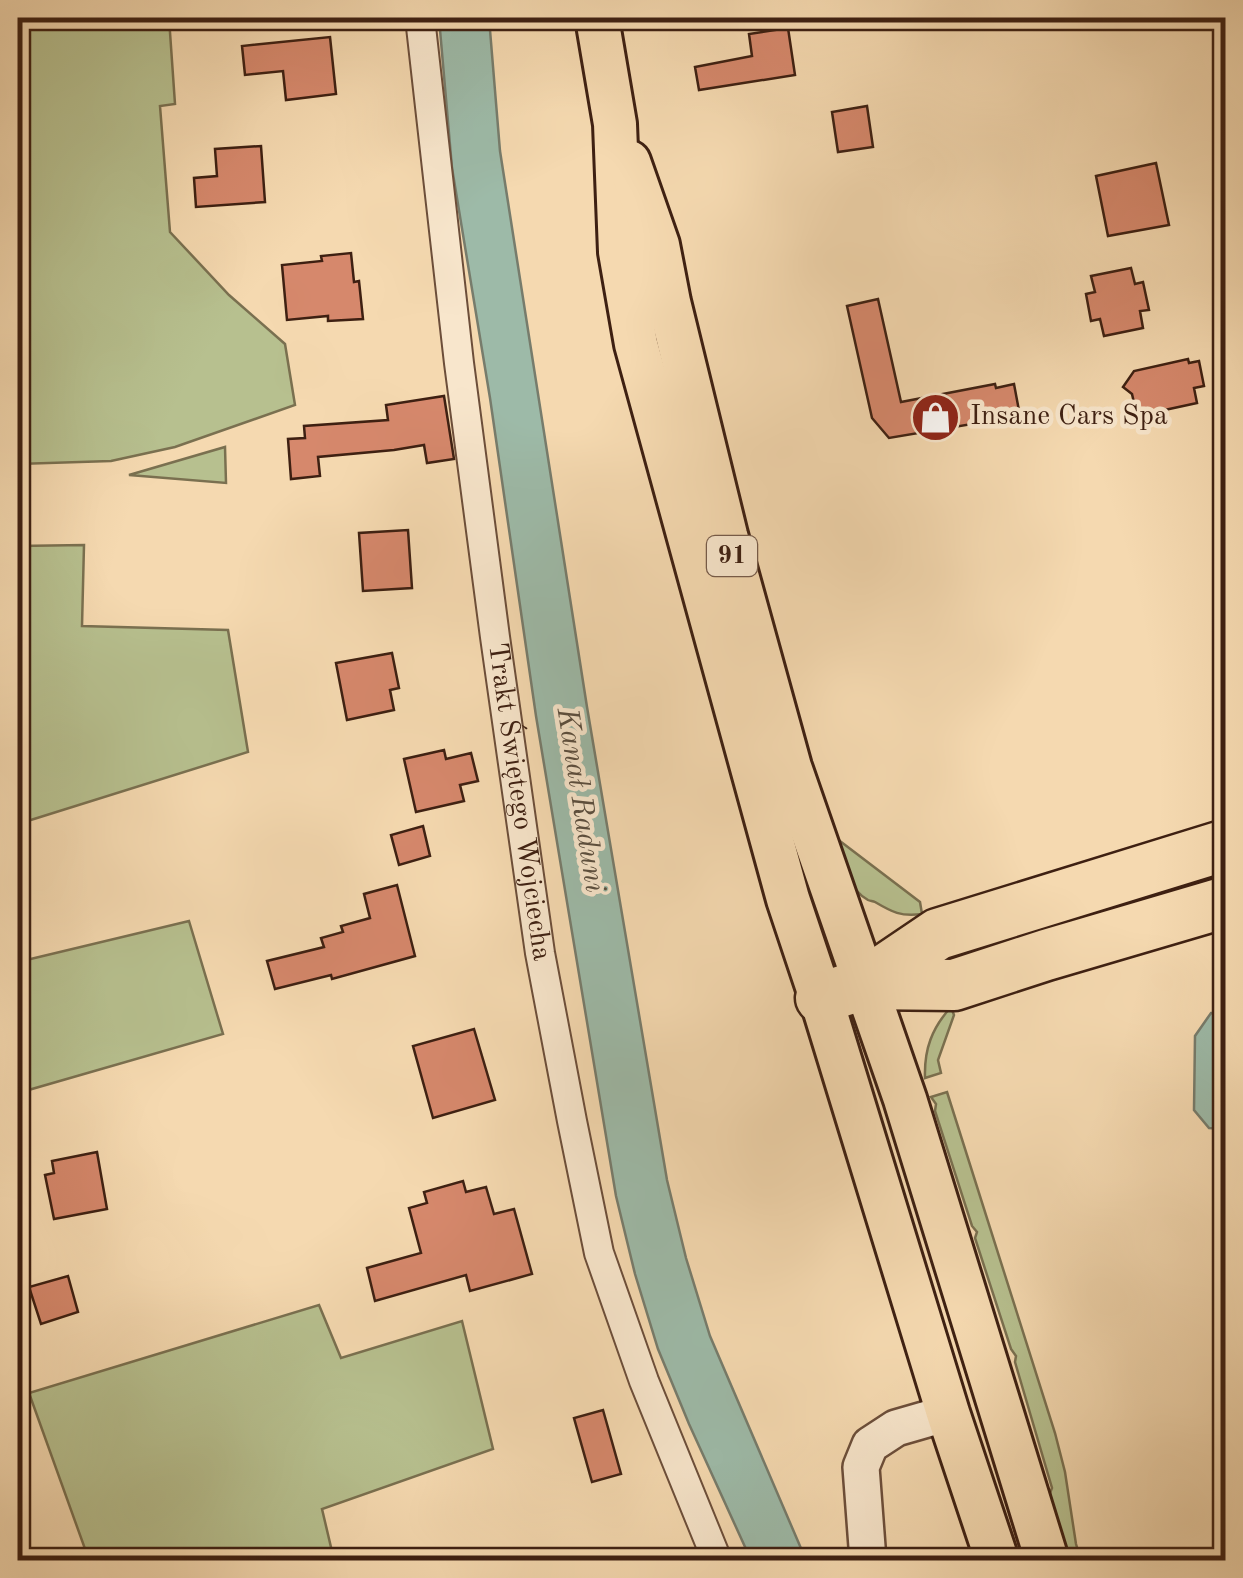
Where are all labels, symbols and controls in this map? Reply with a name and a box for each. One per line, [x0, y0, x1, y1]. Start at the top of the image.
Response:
shop icon: Insane Cars Spa [909, 391, 961, 443]
place label: Insane Cars Spa [970, 403, 1168, 431]
road number: 91 [707, 536, 757, 576]
street label: Trakt Świętego Wojciecha [482, 641, 555, 963]
water label: Kanał Raduni [550, 704, 609, 895]

